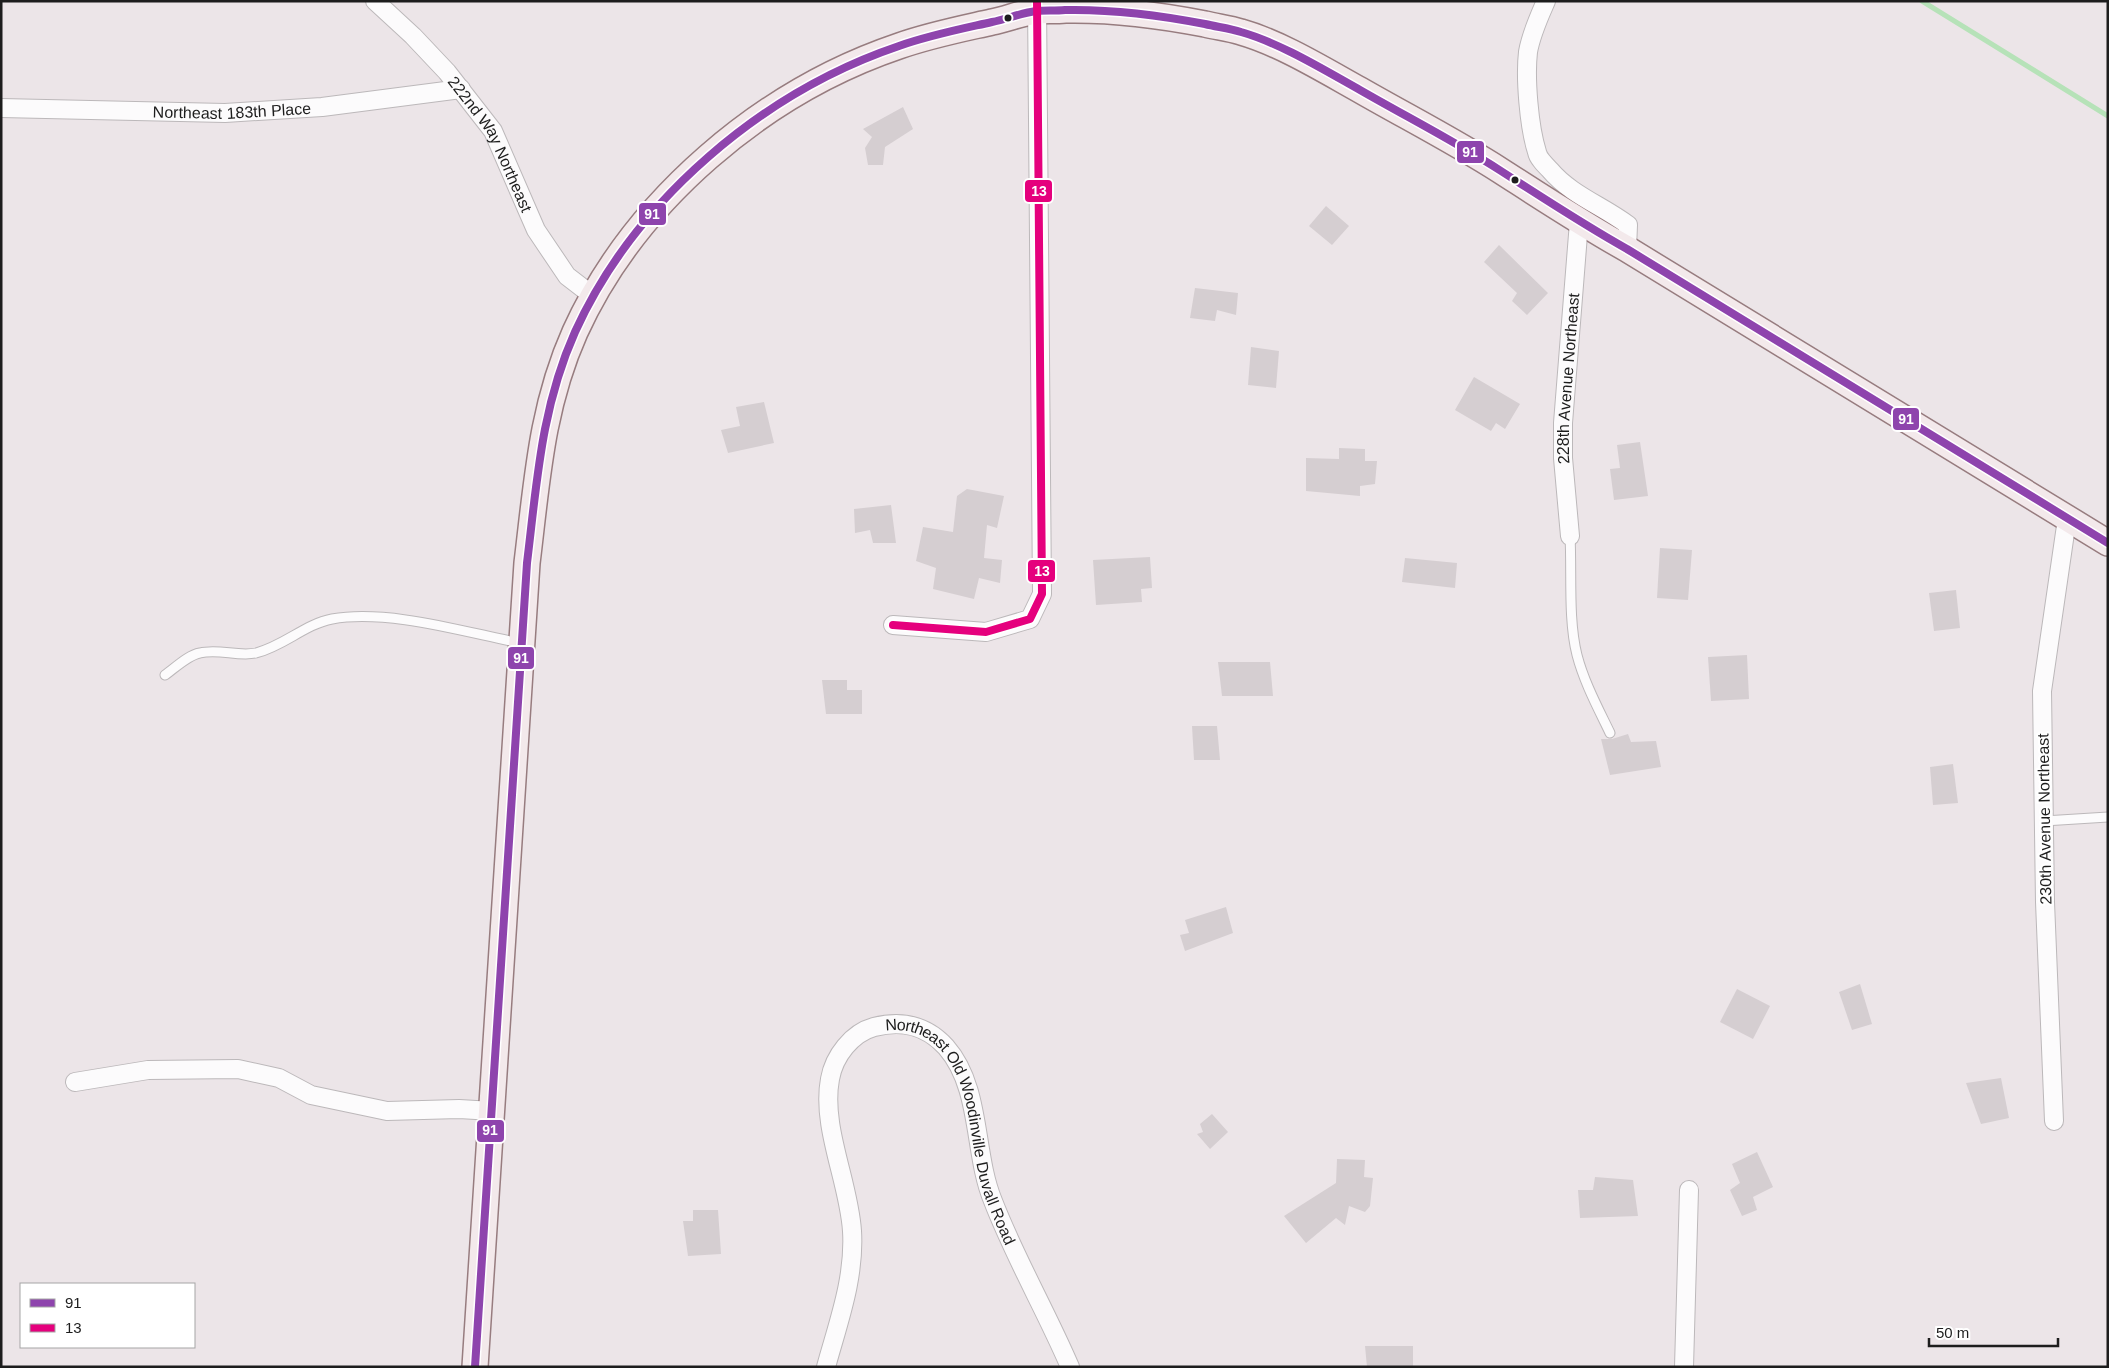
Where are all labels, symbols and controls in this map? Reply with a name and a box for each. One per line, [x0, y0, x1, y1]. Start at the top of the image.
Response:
unlabelled marker [1003, 13, 1013, 23]
street label: 222nd Way Northeast [445, 73, 535, 215]
street label: Northeast 183th Place [153, 100, 312, 122]
line badge: 91 [1456, 140, 1485, 164]
text: 91 [1462, 144, 1478, 160]
unlabelled marker [1510, 175, 1520, 185]
line badge: 13 [1024, 179, 1053, 203]
text: 13 [1031, 183, 1047, 199]
line badge: 91 [638, 202, 667, 226]
text: 91 [644, 206, 660, 222]
street label: 228th Avenue Northeast [1555, 292, 1582, 465]
line badge: 91 [1892, 407, 1920, 431]
text: 91 [1898, 411, 1914, 427]
line badge: 13 [1027, 559, 1056, 583]
text: 13 [1034, 563, 1050, 579]
line badge: 91 [507, 646, 535, 670]
text: 91 [513, 650, 529, 666]
street label: 230th Avenue Northeast [2034, 733, 2054, 905]
street label: Northeast Old Woodinville Duvall Road [885, 1016, 1018, 1247]
line badge: 91 [476, 1119, 505, 1143]
text: 91 [482, 1122, 498, 1138]
legend [20, 1283, 195, 1348]
text: 91 [65, 1294, 82, 1311]
scale bar [1929, 1316, 2058, 1348]
text: 13 [65, 1319, 82, 1336]
text: 50 m [1936, 1324, 1969, 1341]

